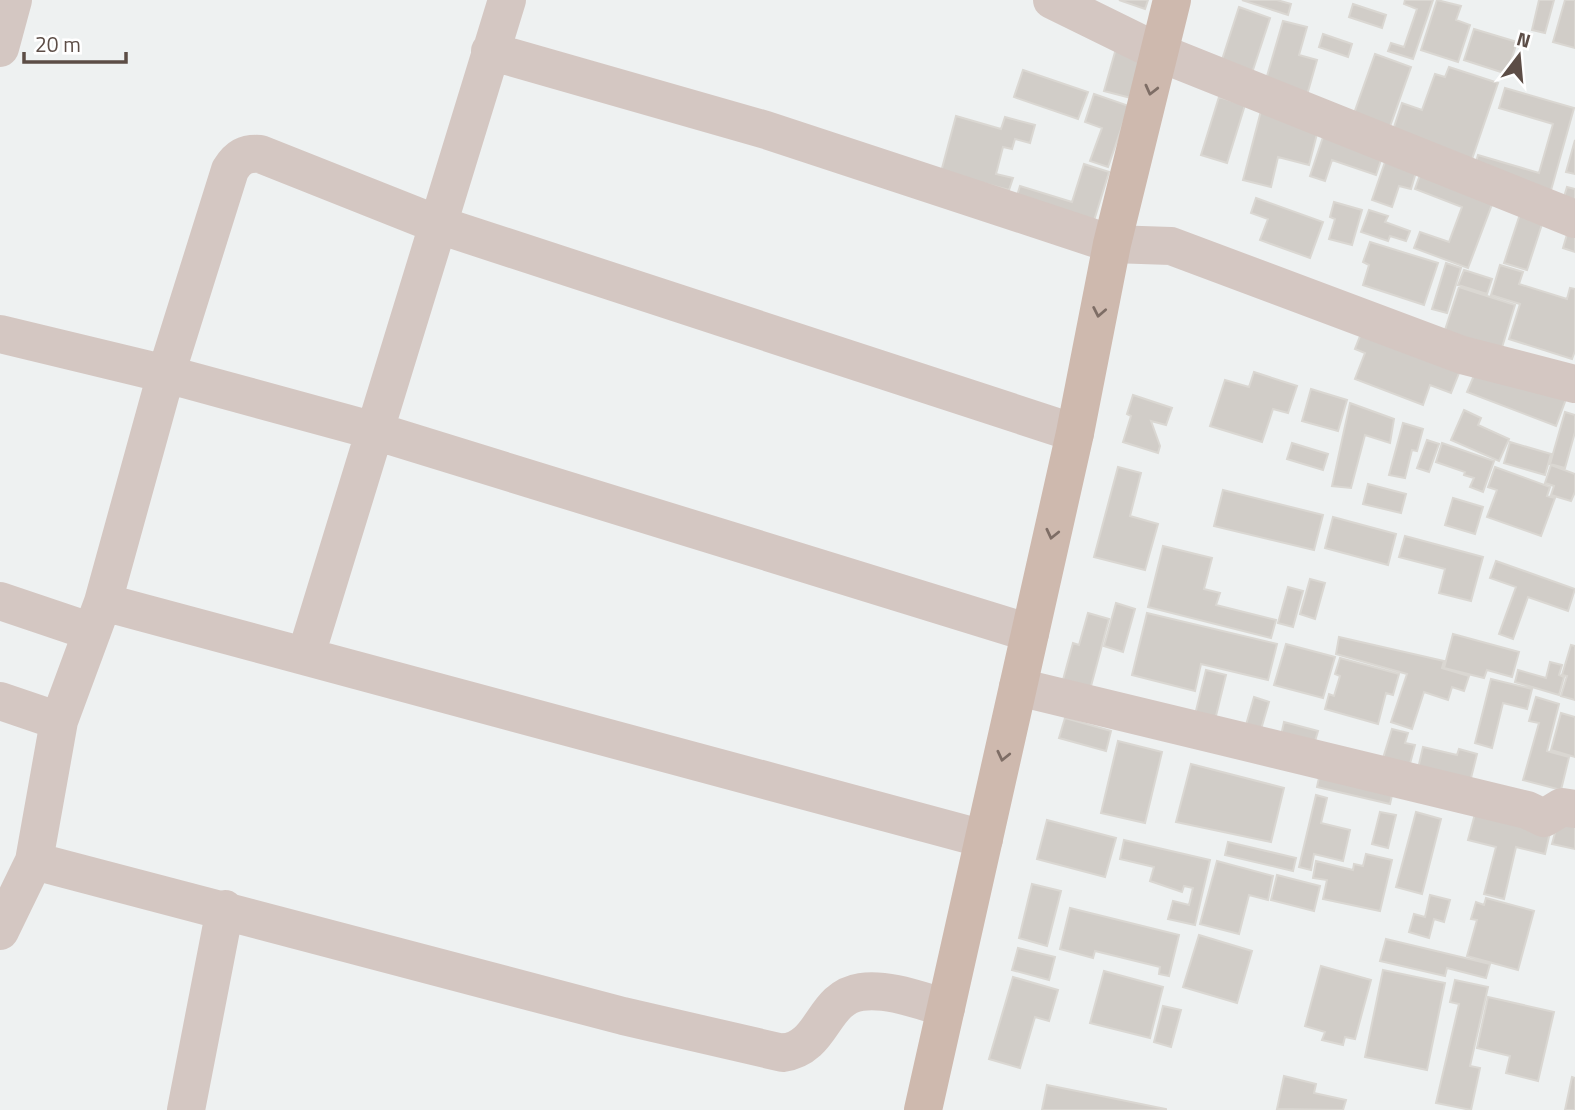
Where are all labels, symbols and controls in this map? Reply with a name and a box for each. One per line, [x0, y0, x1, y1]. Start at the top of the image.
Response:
scale bar [24, 21, 126, 65]
north arrow [1484, 21, 1554, 91]
text: N [1513, 23, 1534, 55]
text: 20 m [35, 28, 81, 60]
one-way arrow [1145, 84, 1159, 96]
one-way arrow [1092, 306, 1107, 318]
one-way arrow [1046, 528, 1061, 540]
one-way arrow [996, 750, 1011, 762]

